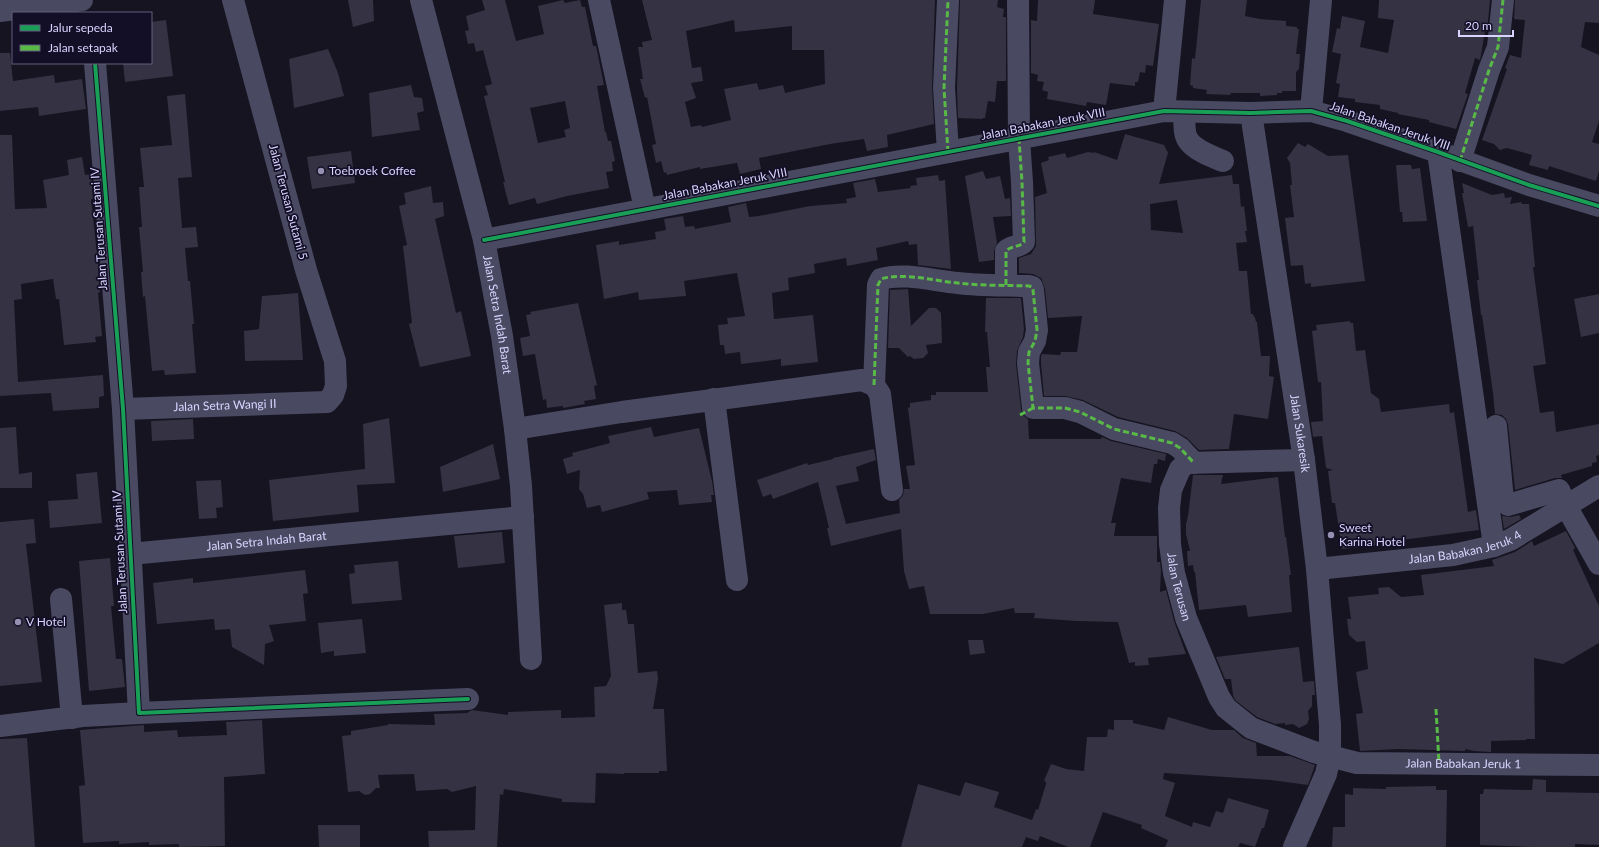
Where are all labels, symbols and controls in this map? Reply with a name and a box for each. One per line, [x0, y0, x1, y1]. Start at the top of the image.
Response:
legend [12, 12, 152, 64]
scale bar [1459, 12, 1513, 38]
text: 20 m [1465, 18, 1492, 33]
text: Jalur sepeda [48, 20, 113, 35]
text: Jalan setapak [48, 40, 119, 55]
street label: Jalan Babakan Jeruk VIII [1328, 98, 1452, 153]
street label: Jalan Babakan Jeruk VIII [979, 104, 1106, 143]
street label: Jalan Terusan Sutami 5 [266, 142, 311, 261]
place label: Toebroek Coffee [329, 163, 416, 178]
street label: Jalan Babakan Jeruk VIII [661, 164, 788, 203]
street label: Jalan Terusan Sutami IV [87, 166, 110, 291]
marker: Toebroek Coffee [316, 166, 326, 176]
street label: Jalan Setra Indah Barat [480, 254, 515, 376]
street label: Jalan Sukaresik [1287, 393, 1314, 474]
street label: Jalan Setra Wangi II [173, 396, 277, 414]
street label: Jalan Terusan Sutami IV [109, 489, 130, 614]
place label: Sweet Karina Hotel [1339, 520, 1405, 549]
street label: Jalan Setra Indah Barat [206, 527, 328, 554]
street label: Jalan Babakan Jeruk 4 [1408, 527, 1524, 567]
marker: Sweet Karina Hotel [1326, 530, 1336, 540]
street label: Jalan Terusan [1164, 552, 1194, 623]
place label: V Hotel [26, 614, 66, 629]
marker: V Hotel [13, 617, 23, 627]
street label: Jalan Babakan Jeruk 1 [1406, 755, 1521, 771]

